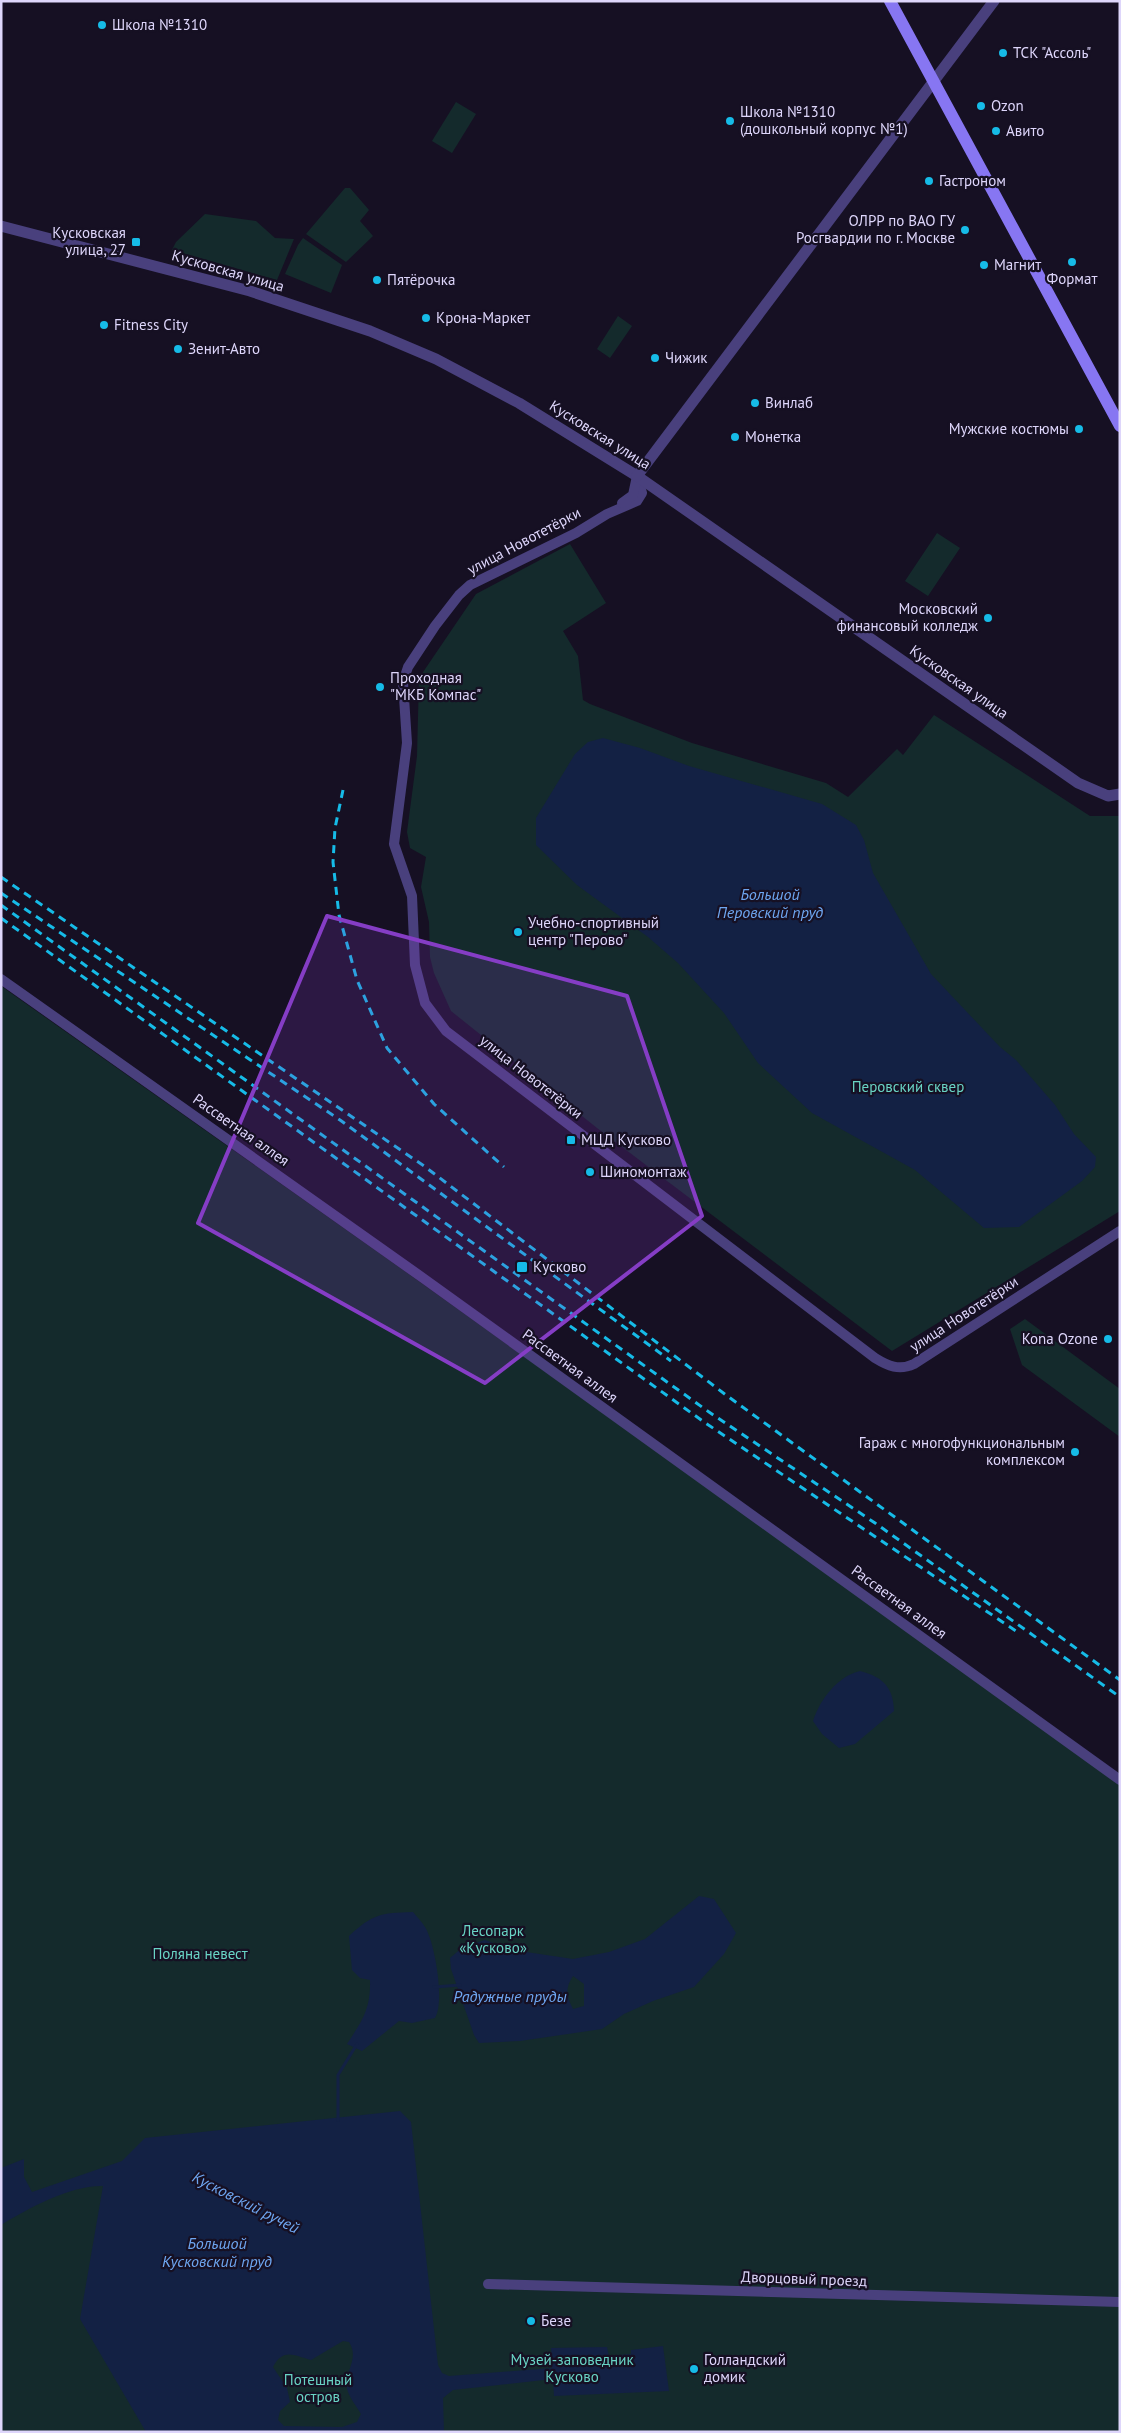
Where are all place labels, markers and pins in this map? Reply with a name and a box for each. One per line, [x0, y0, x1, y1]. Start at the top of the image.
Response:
place label: Школа №1310 [112, 15, 207, 34]
marker: Школа №1310 [96, 19, 108, 31]
place label: ТСК "Ассоль" [1013, 43, 1091, 62]
marker: ТСК "Ассоль" [997, 47, 1009, 59]
place label: Ozon [991, 96, 1024, 115]
marker: Ozon [975, 100, 987, 112]
place label: Школа №1310 (дошкольный корпус №1) [740, 102, 908, 138]
marker: Школа №1310 (дошкольный корпус №1) [724, 115, 736, 127]
place label: Авито [1006, 121, 1044, 140]
marker: Авито [990, 125, 1002, 137]
place label: Гастроном [939, 171, 1006, 190]
marker: Гастроном [923, 175, 935, 187]
place label: ОЛРР по ВАО ГУ Росгвардии по г. Москве [796, 211, 956, 247]
place label: Кусковская улица, 27 [52, 223, 126, 259]
marker: ОЛРР по ВАО ГУ Росгвардии по г. Москве [959, 224, 971, 236]
marker: Кусковская улица, 27 [130, 236, 142, 248]
place label: Магнит [994, 255, 1041, 274]
marker: Формат [1066, 256, 1078, 268]
marker: Магнит [978, 259, 990, 271]
place label: Формат [1047, 269, 1097, 288]
place label: Пятёрочка [387, 270, 455, 289]
marker: Пятёрочка [371, 274, 383, 286]
place label: Крона-Маркет [436, 308, 530, 327]
marker: Крона-Маркет [420, 312, 432, 324]
place label: Fitness City [114, 315, 188, 334]
marker: Fitness City [98, 319, 110, 331]
place label: Зенит-Авто [188, 339, 260, 358]
marker: Зенит-Авто [172, 343, 184, 355]
place label: Чижик [665, 348, 708, 367]
marker: Чижик [649, 352, 661, 364]
place label: Винлаб [765, 393, 813, 412]
marker: Винлаб [749, 397, 761, 409]
place label: Мужские костюмы [949, 419, 1069, 438]
marker: Мужские костюмы [1073, 423, 1085, 435]
place label: Монетка [745, 427, 801, 446]
marker: Монетка [729, 431, 741, 443]
place label: Московский финансовый колледж [837, 599, 978, 635]
marker: Московский финансовый колледж [982, 612, 994, 624]
place label: Проходная "МКБ Компас" [390, 668, 481, 704]
marker: Проходная "МКБ Компас" [374, 681, 386, 693]
place label: Учебно-спортивный центр "Перово" [528, 913, 659, 949]
marker: Учебно-спортивный центр "Перово" [512, 926, 524, 938]
place label: МЦД Кусково [581, 1130, 671, 1149]
marker: МЦД Кусково [565, 1134, 577, 1146]
place label: Шиномонтаж [600, 1162, 687, 1181]
marker: Шиномонтаж [584, 1166, 596, 1178]
place label: Кусково [533, 1257, 586, 1276]
marker: Кусково [515, 1260, 529, 1274]
place label: Kona Ozone [1022, 1329, 1098, 1348]
marker: Kona Ozone [1102, 1333, 1114, 1345]
place label: Гараж с многофункциональным комплексом [859, 1433, 1065, 1469]
marker: Гараж с многофункциональным комплексом [1069, 1446, 1081, 1458]
place label: Безе [541, 2311, 571, 2330]
marker: Безе [525, 2315, 537, 2327]
place label: Голландский домик [704, 2350, 786, 2386]
marker: Голландский домик [688, 2363, 700, 2375]

